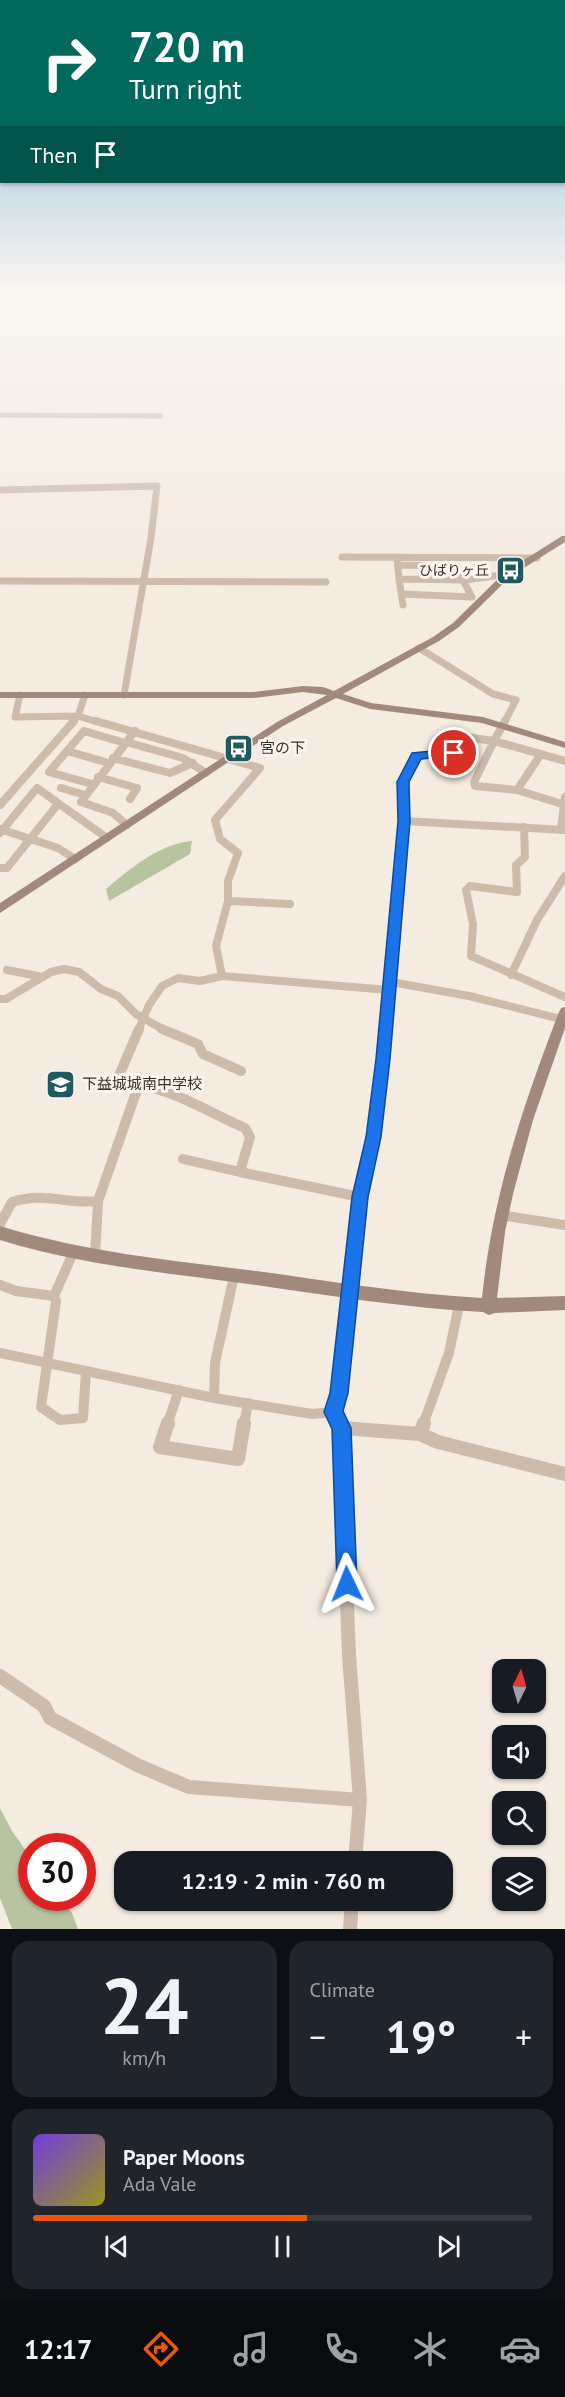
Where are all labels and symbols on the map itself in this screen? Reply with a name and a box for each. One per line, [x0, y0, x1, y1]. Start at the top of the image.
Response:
bus stop icon: ひばりヶ丘 [494, 554, 526, 586]
place label: ひばりヶ丘 [419, 561, 489, 579]
pin [428, 727, 479, 778]
bus stop icon: 宮の下 [223, 732, 255, 764]
place label: 宮の下 [260, 738, 305, 757]
school or university icon: 下益城城南中学校 [45, 1068, 77, 1100]
place label: 下益城城南中学校 [82, 1074, 202, 1093]
position arrow [315, 1552, 379, 1616]
north arrow [492, 1659, 546, 1713]
speed limit sign: 30 [18, 1833, 96, 1911]

